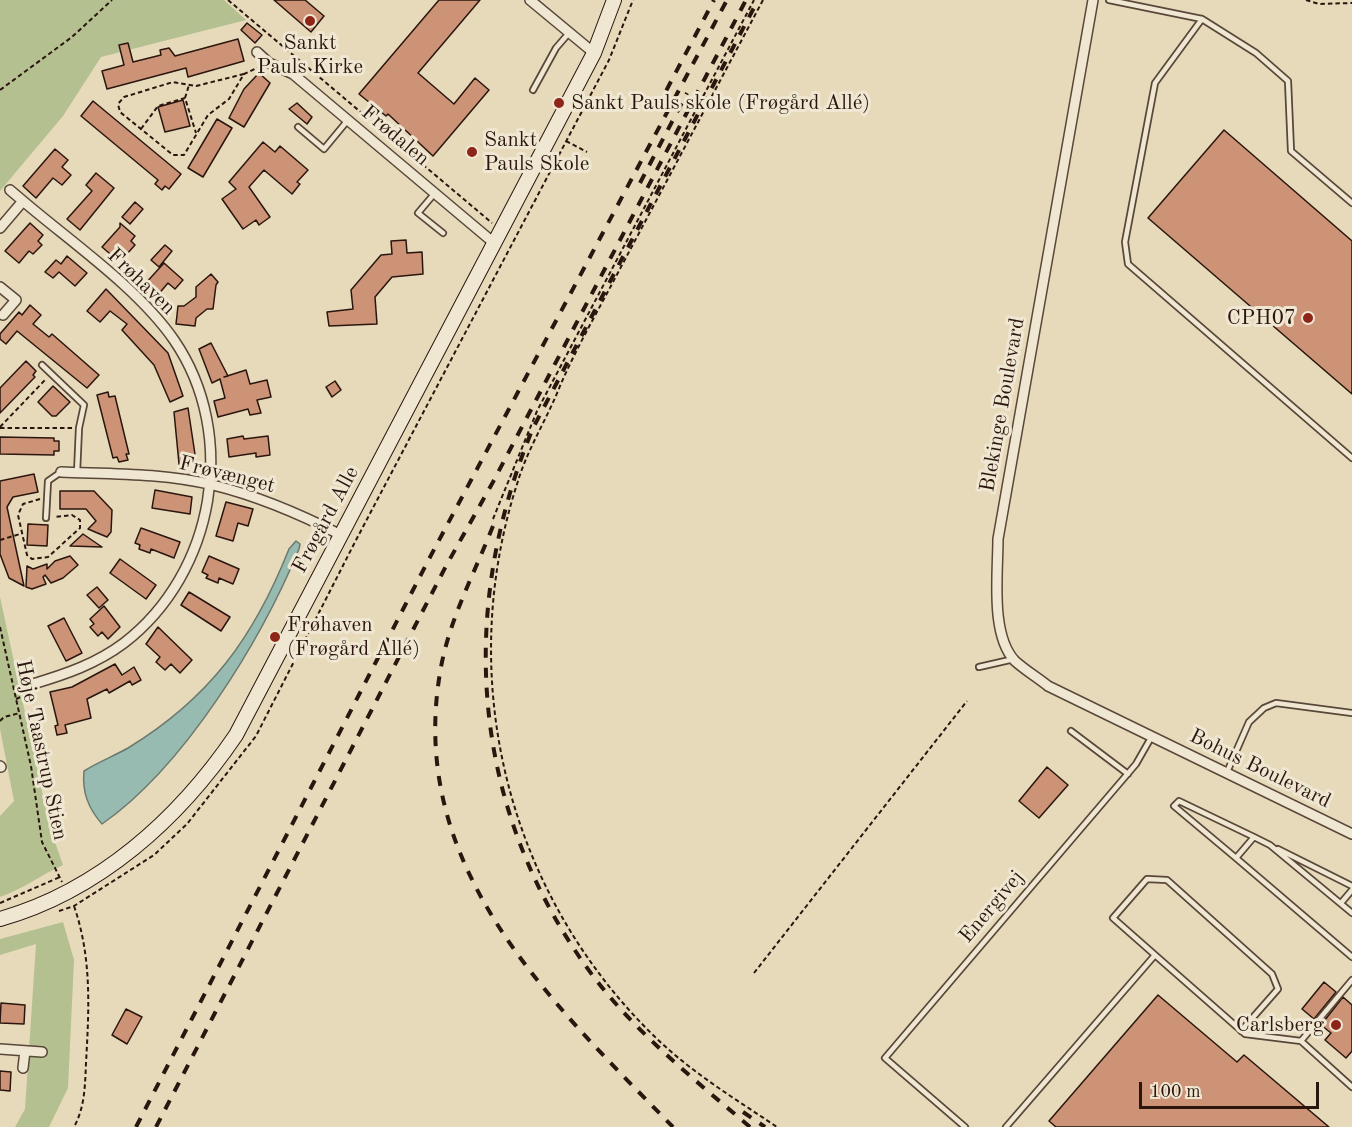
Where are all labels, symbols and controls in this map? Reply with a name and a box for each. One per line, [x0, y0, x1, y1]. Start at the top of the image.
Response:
marker: Sankt Pauls Kirke [303, 14, 317, 28]
place label: Sankt Pauls Kirke [257, 30, 363, 80]
place label: Sankt Pauls skole (Frøgård Allé) [571, 90, 870, 116]
marker: Sankt Pauls skole (Frøgård Allé) [552, 96, 566, 110]
street label: Frødalen [356, 100, 434, 172]
place label: Sankt Pauls Skole [484, 127, 589, 177]
marker: Sankt Pauls Skole [465, 145, 479, 159]
street label: Frøhaven [102, 243, 180, 321]
place label: CPH07 [1227, 305, 1296, 331]
marker: CPH07 [1301, 311, 1315, 325]
street label: Blekinge Boulevard [975, 316, 1031, 494]
street label: Frøvænget [176, 451, 278, 499]
street label: Frøgård Alle [287, 462, 365, 578]
place label: Frøhaven (Frøgård Allé) [287, 612, 420, 662]
marker: Frøhaven (Frøgård Allé) [268, 630, 282, 644]
street label: Høje Taastrup Stien [10, 657, 72, 843]
street label: Bohus Boulevard [1185, 724, 1335, 814]
street label: Energivej [954, 865, 1030, 949]
place label: Carlsberg [1236, 1012, 1324, 1038]
marker: Carlsberg [1329, 1018, 1343, 1032]
scale bar [1142, 1070, 1322, 1108]
text: 100 m [1150, 1083, 1201, 1101]

